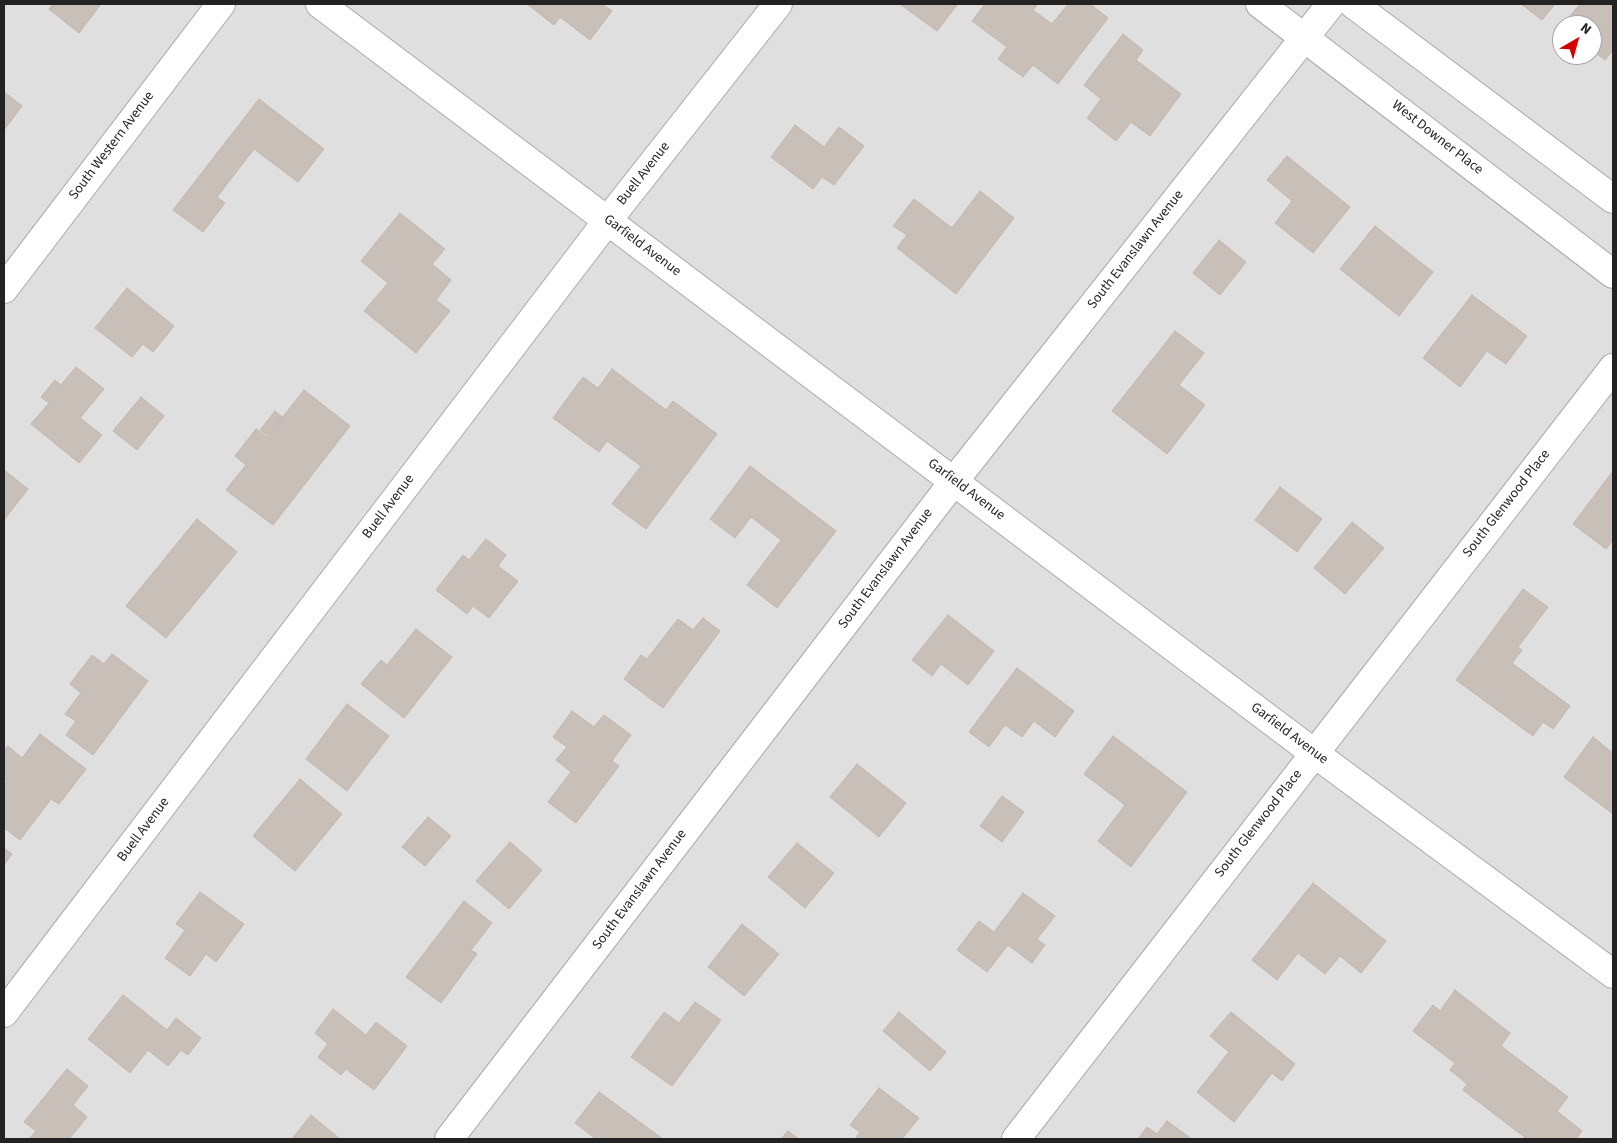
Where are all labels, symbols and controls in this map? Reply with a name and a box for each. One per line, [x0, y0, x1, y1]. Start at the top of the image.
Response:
north arrow [1552, 15, 1602, 65]
text: N [1576, 18, 1595, 40]
street label: South Western Avenue [66, 89, 158, 203]
street label: West Downer Place [1388, 97, 1486, 179]
street label: Buell Avenue [614, 139, 674, 209]
street label: South Evanslawn Avenue [1084, 187, 1188, 313]
street label: Garfield Avenue [600, 212, 684, 280]
street label: South Glenwood Place [1460, 447, 1554, 561]
street label: Garfield Avenue [924, 456, 1008, 524]
street label: Buell Avenue [359, 472, 419, 542]
street label: South Evanslawn Avenue [835, 506, 937, 632]
street label: Garfield Avenue [1247, 700, 1331, 768]
street label: South Glenwood Place [1212, 767, 1306, 881]
street label: Buell Avenue [114, 795, 174, 865]
street label: South Evanslawn Avenue [589, 827, 691, 953]

